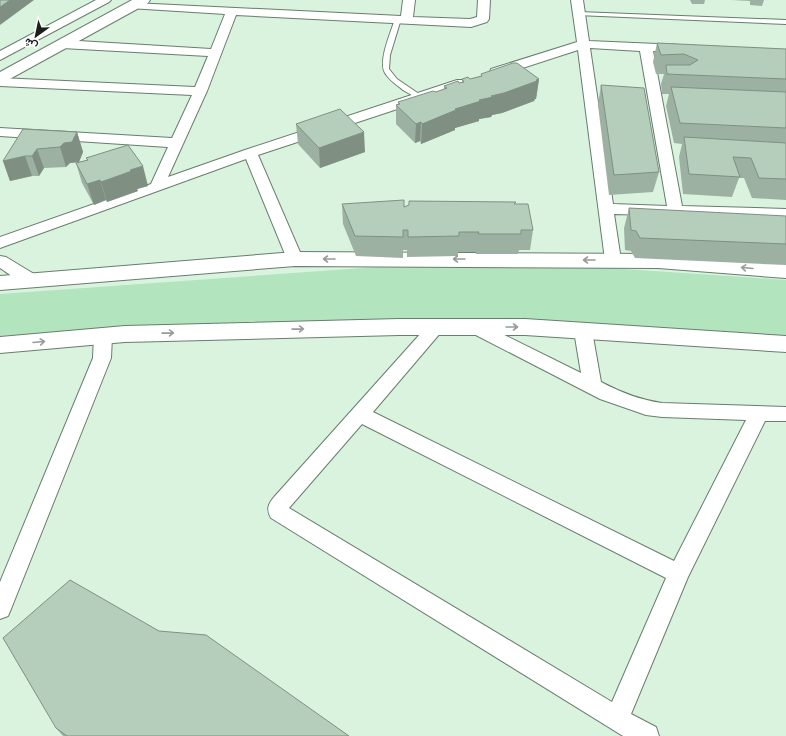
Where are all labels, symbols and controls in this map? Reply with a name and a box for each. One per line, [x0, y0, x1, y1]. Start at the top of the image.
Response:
north arrow [16, 16, 56, 56]
text: ش [21, 35, 40, 54]
one-way arrow [323, 255, 336, 263]
one-way arrow [453, 255, 466, 263]
one-way arrow [583, 256, 596, 264]
one-way arrow [741, 265, 754, 272]
one-way arrow [505, 323, 518, 331]
one-way arrow [291, 325, 304, 333]
one-way arrow [161, 329, 174, 336]
one-way arrow [32, 338, 45, 345]

